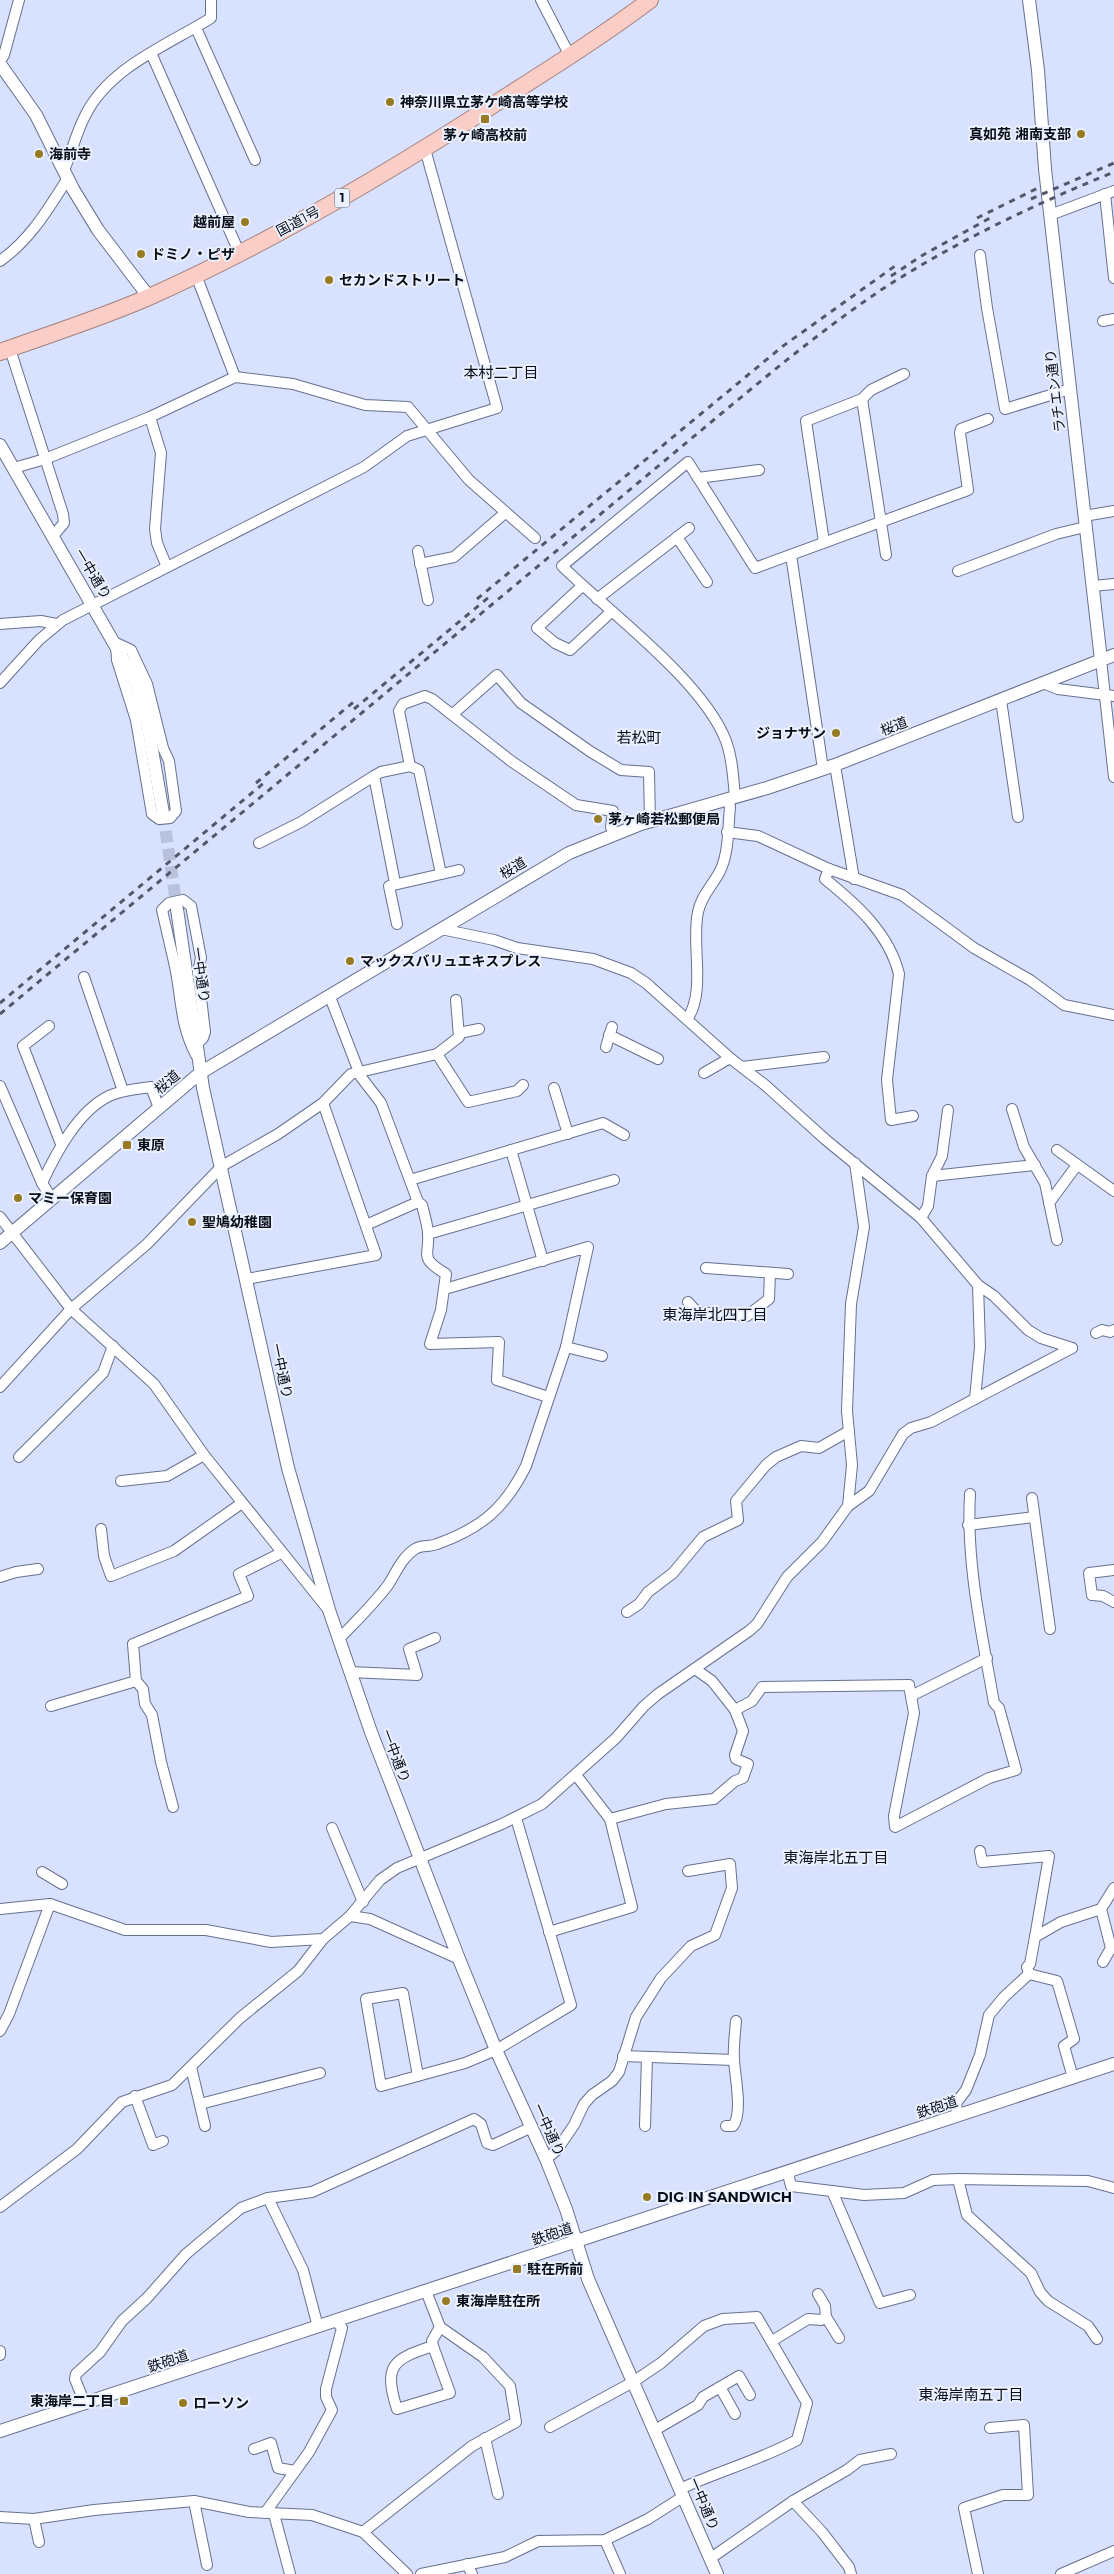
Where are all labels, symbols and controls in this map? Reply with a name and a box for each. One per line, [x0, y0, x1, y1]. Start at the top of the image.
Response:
place label: 神奈川県立茅ケ崎高等学校 [400, 93, 568, 111]
marker: 神奈川県立茅ケ崎高等学校 [384, 96, 396, 108]
marker: 茅ヶ崎高校前 [479, 113, 491, 125]
place label: 真如苑 湘南支部 [969, 125, 1071, 143]
place label: 茅ヶ崎高校前 [443, 126, 527, 144]
marker: 真如苑 湘南支部 [1075, 128, 1087, 140]
place label: 海前寺 [49, 145, 91, 163]
marker: 海前寺 [33, 148, 45, 160]
road number: 1 [334, 188, 350, 208]
street label: 国道1号 [273, 202, 323, 240]
place label: 越前屋 [193, 213, 235, 231]
marker: 越前屋 [239, 216, 251, 228]
place label: ドミノ・ピザ [151, 245, 235, 263]
marker: ドミノ・ピザ [135, 248, 147, 260]
place label: セカンドストリート [339, 271, 465, 289]
marker: セカンドストリート [323, 274, 335, 286]
street label: ラチエン通り [1041, 348, 1069, 434]
district label: 本村二丁目 [463, 363, 539, 382]
street label: 一中通り [71, 545, 115, 603]
street label: 桜道 [878, 713, 910, 739]
place label: ジョナサン [756, 724, 826, 742]
marker: ジョナサン [830, 727, 842, 739]
district label: 若松町 [616, 728, 662, 747]
place label: 茅ヶ崎若松郵便局 [608, 810, 720, 828]
marker: 茅ヶ崎若松郵便局 [592, 813, 604, 825]
street label: 桜道 [496, 853, 530, 883]
street label: 一中通り [188, 946, 214, 1004]
place label: マックスバリュエキスプレス [360, 952, 541, 970]
marker: マックスバリュエキスプレス [344, 955, 356, 967]
street label: 桜道 [150, 1066, 184, 1098]
place label: 東原 [137, 1136, 165, 1154]
marker: 東原 [121, 1139, 133, 1151]
place label: マミー保育園 [28, 1189, 112, 1207]
marker: マミー保育園 [12, 1192, 24, 1204]
place label: 聖鳩幼稚園 [202, 1213, 272, 1231]
marker: 聖鳩幼稚園 [186, 1216, 198, 1228]
district label: 東海岸北四丁目 [662, 1305, 768, 1324]
street label: 一中通り [267, 1342, 297, 1400]
street label: 一中通り [378, 1727, 414, 1785]
district label: 東海岸北五丁目 [783, 1848, 889, 1867]
street label: 鉄砲道 [914, 2092, 960, 2122]
street label: 一中通り [529, 2101, 569, 2159]
place label: DIG IN SANDWICH [657, 2188, 792, 2206]
marker: DIG IN SANDWICH [641, 2191, 653, 2203]
street label: 鉄砲道 [529, 2219, 575, 2249]
place label: 駐在所前 [527, 2260, 583, 2278]
marker: 駐在所前 [511, 2263, 523, 2275]
place label: 東海岸駐在所 [456, 2292, 540, 2310]
marker: 東海岸駐在所 [440, 2295, 452, 2307]
street label: 鉄砲道 [145, 2346, 191, 2376]
district label: 東海岸南五丁目 [918, 2385, 1024, 2404]
place label: 東海岸二丁目 [30, 2392, 114, 2410]
place label: ローソン [193, 2394, 249, 2412]
marker: 東海岸二丁目 [118, 2395, 130, 2407]
marker: ローソン [177, 2397, 189, 2409]
street label: 一中通り [685, 2475, 723, 2533]

